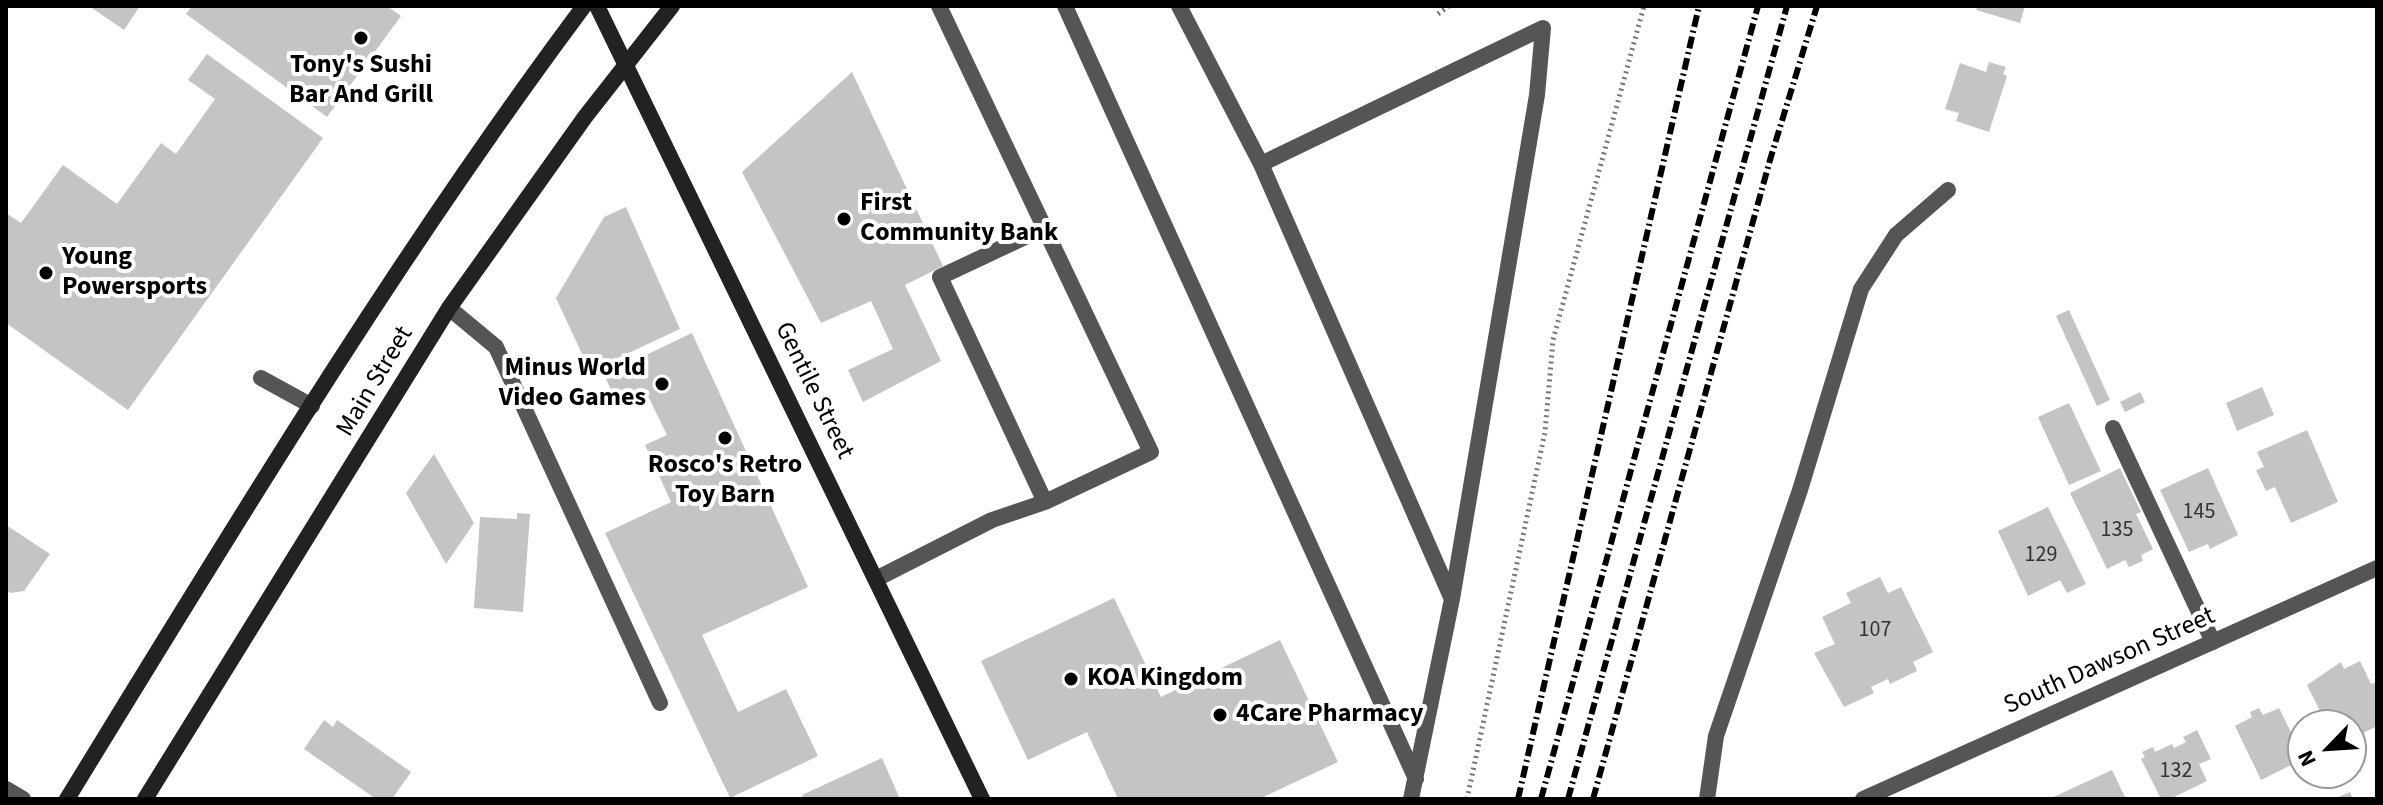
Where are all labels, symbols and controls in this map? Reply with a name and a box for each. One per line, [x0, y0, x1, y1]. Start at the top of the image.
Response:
marker: Tony's Sushi Bar And Grill [352, 29, 370, 47]
place label: Tony's Sushi Bar And Grill [289, 50, 433, 112]
place label: First Community Bank [860, 188, 1058, 250]
marker: First Community Bank [835, 210, 853, 228]
place label: Young Powersports [62, 242, 207, 304]
marker: Young Powersports [37, 264, 55, 282]
street label: Gentile Street [766, 318, 860, 464]
street label: Main Street [331, 321, 421, 443]
place label: Minus World Video Games [499, 353, 646, 414]
marker: Minus World Video Games [653, 375, 671, 393]
marker: Rosco's Retro Toy Barn [716, 429, 734, 447]
place label: Rosco's Retro Toy Barn [648, 450, 802, 512]
house number: 145 [2183, 500, 2215, 526]
house number: 135 [2101, 518, 2133, 544]
house number: 129 [2025, 543, 2057, 569]
street label: South Dawson Street [2000, 601, 2220, 723]
house number: 107 [1859, 618, 1891, 644]
place label: KOA Kingdom [1087, 663, 1243, 695]
marker: KOA Kingdom [1062, 670, 1080, 688]
place label: 4Care Pharmacy [1236, 699, 1423, 731]
marker: 4Care Pharmacy [1211, 706, 1229, 724]
north arrow [2287, 709, 2367, 789]
text: N [2289, 745, 2325, 772]
house number: 132 [2160, 759, 2192, 785]

